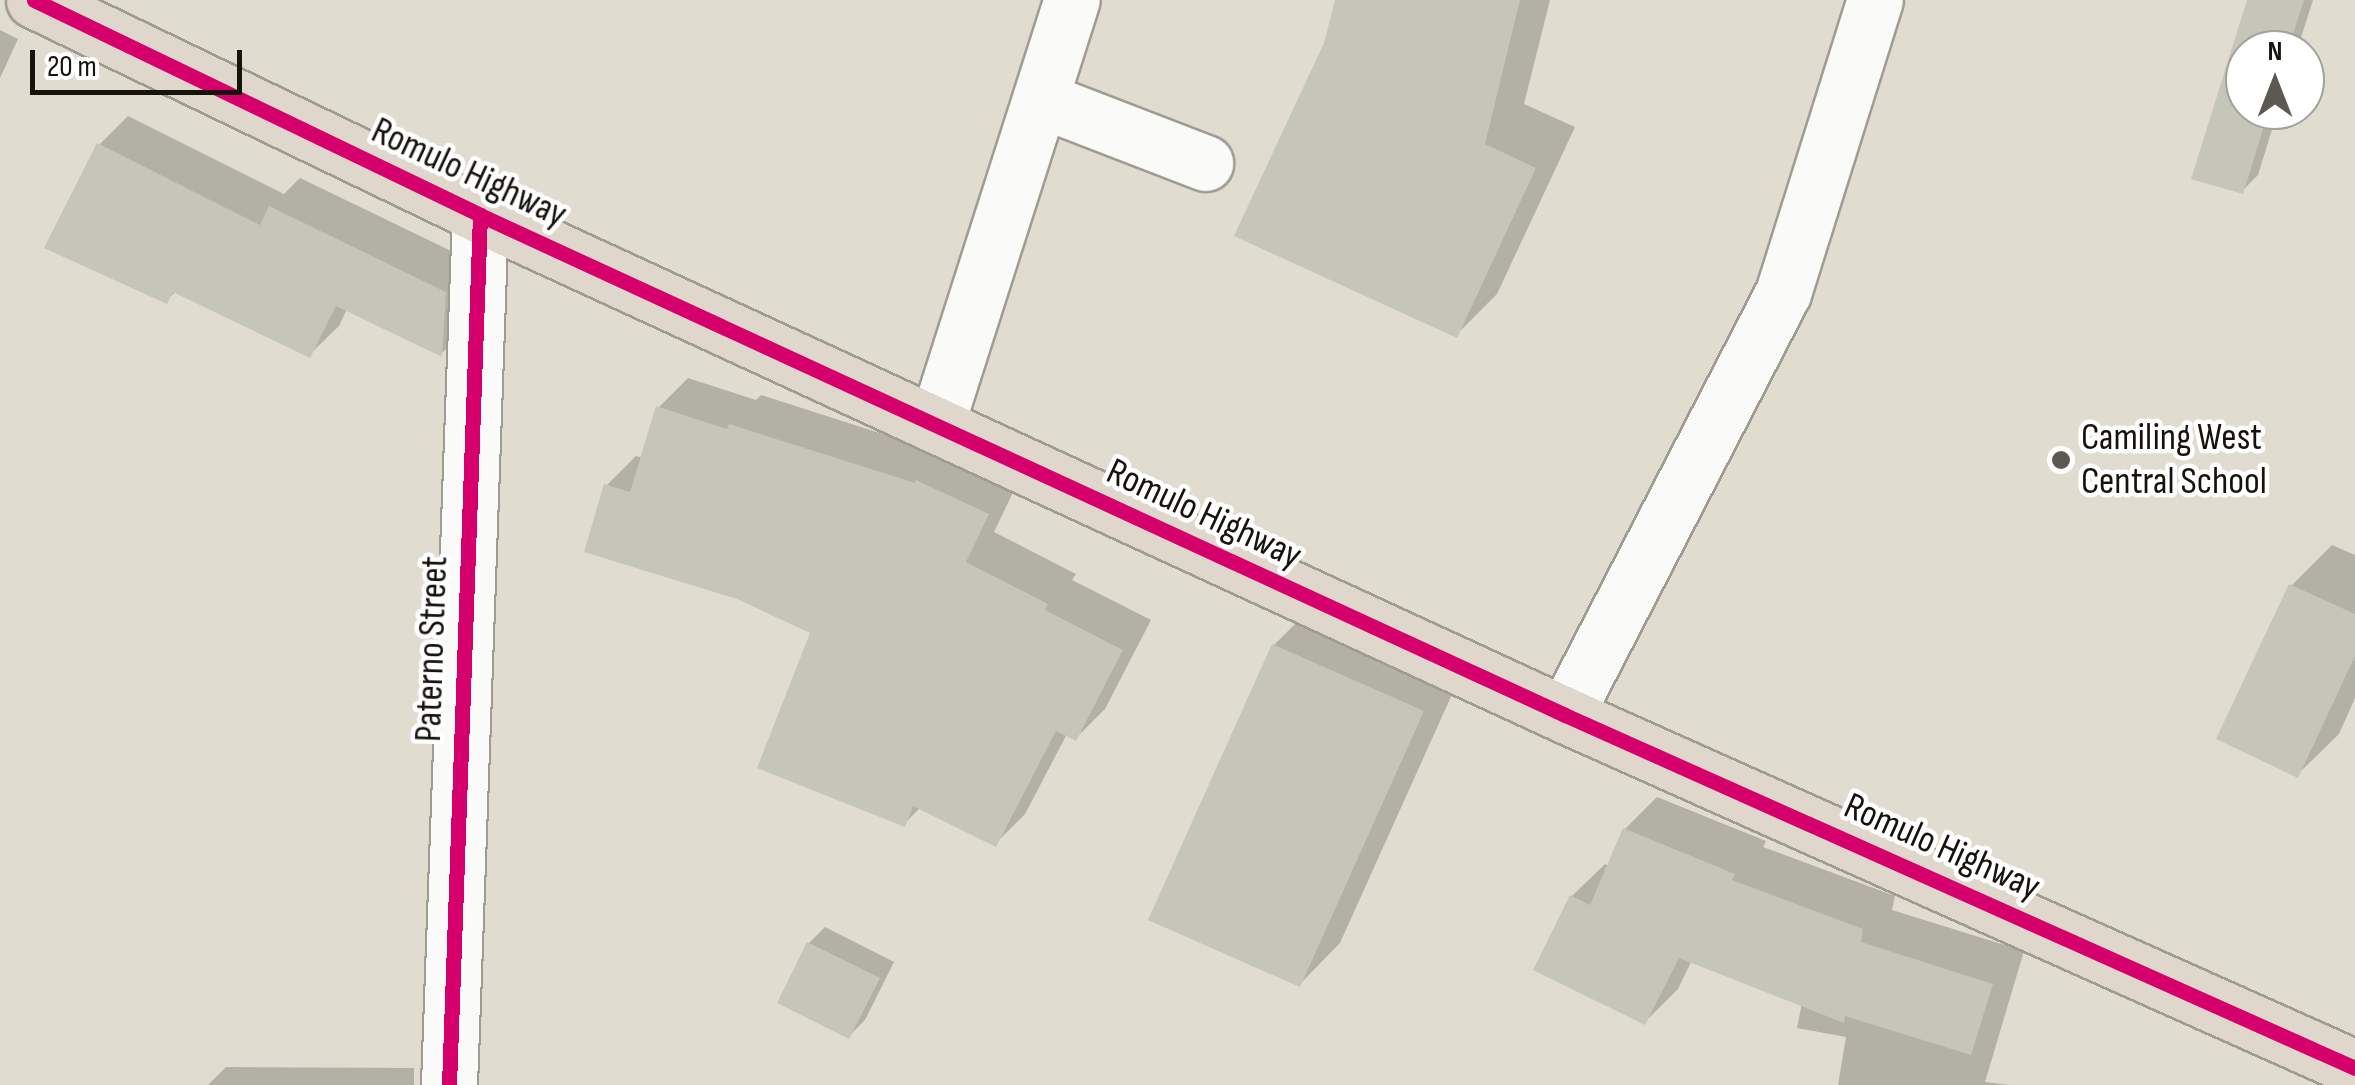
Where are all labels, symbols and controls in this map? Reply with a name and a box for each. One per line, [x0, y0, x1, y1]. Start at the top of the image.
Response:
scale bar [35, 30, 248, 92]
north arrow [2225, 30, 2325, 130]
text: N [2268, 35, 2282, 68]
text: 20 m [47, 49, 97, 85]
street label: Romulo Highway [364, 108, 574, 238]
place label: Camiling West Central School [2081, 415, 2267, 504]
street label: Romulo Highway [1099, 449, 1309, 579]
marker: Camiling West Central School [2050, 449, 2072, 471]
street label: Paterno Street [406, 555, 458, 743]
street label: Romulo Highway [1837, 784, 2047, 910]

